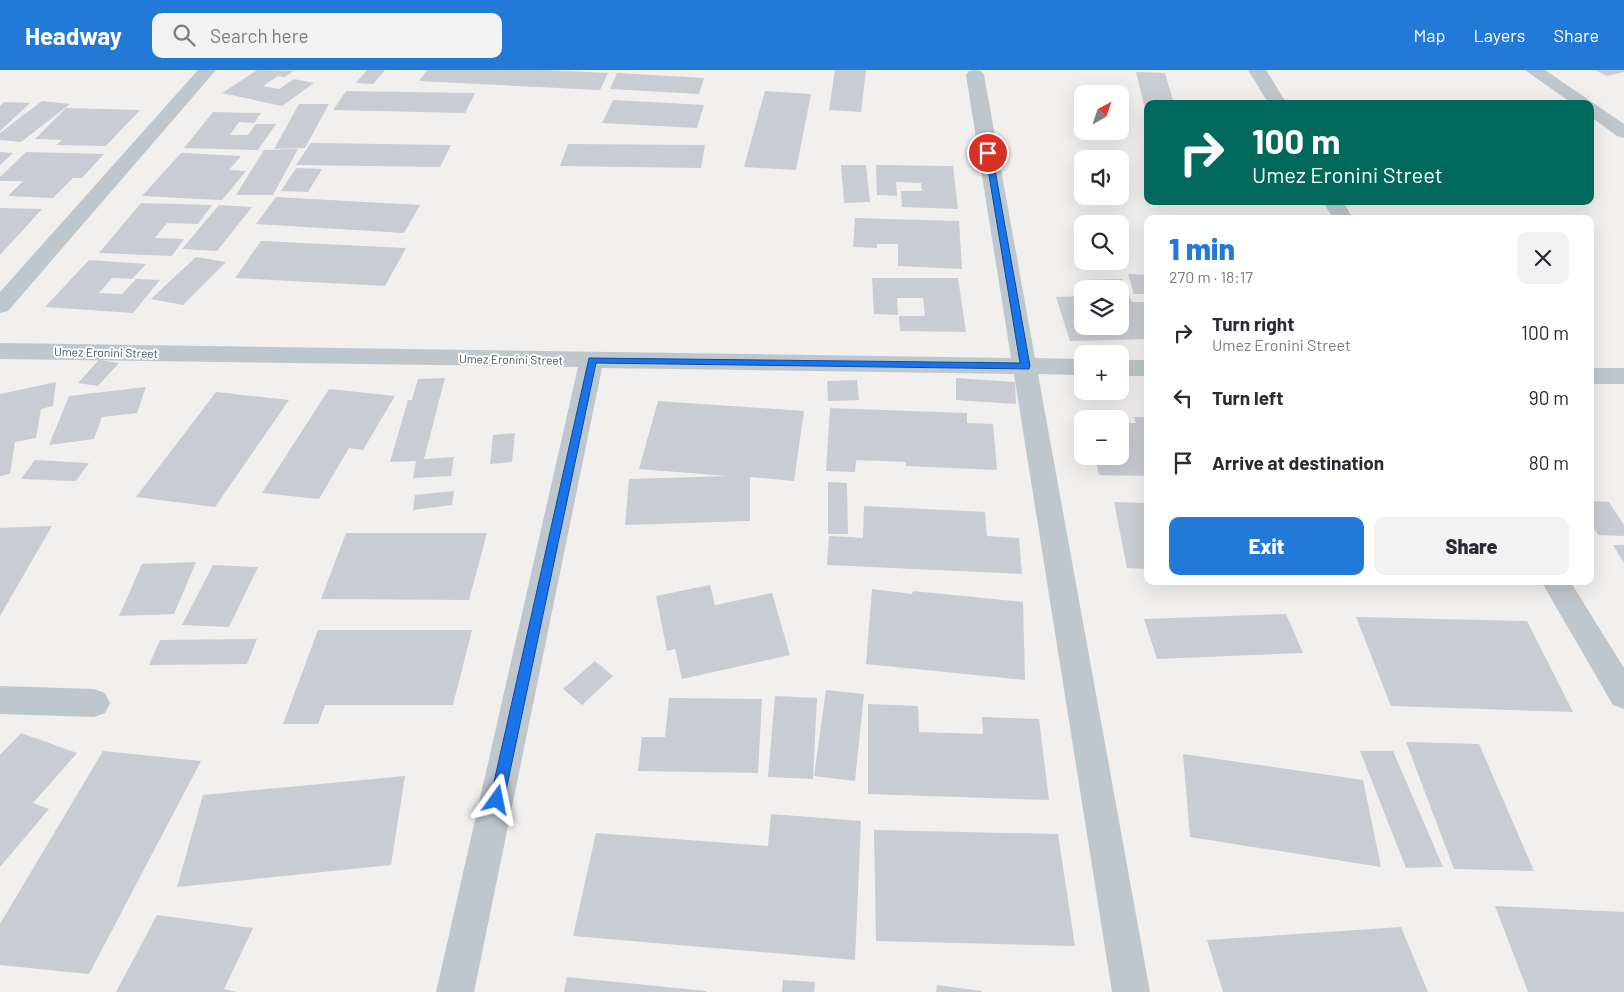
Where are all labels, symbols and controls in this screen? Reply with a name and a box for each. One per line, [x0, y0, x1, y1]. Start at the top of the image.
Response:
search box [152, 13, 502, 58]
text: Headway [25, 21, 122, 50]
icon: search [170, 21, 198, 49]
text: Search here [210, 24, 309, 47]
text: Map [1413, 24, 1445, 46]
text: Layers [1473, 24, 1526, 46]
text: Share [1554, 24, 1599, 46]
north arrow [1074, 85, 1129, 140]
map controls [1074, 85, 1129, 465]
text: 100 m [1252, 119, 1341, 161]
icon: right [1169, 120, 1234, 185]
pin [967, 132, 1009, 174]
icon: arrive [974, 139, 1002, 167]
button: sound [1074, 150, 1129, 205]
text: Umez Eronini Street [1252, 161, 1443, 187]
button: search [1074, 215, 1129, 270]
text: 1 min [1169, 230, 1235, 266]
button: close [1517, 232, 1569, 284]
text: 270 m · 18:17 [1169, 267, 1253, 286]
button: layers [1074, 280, 1129, 335]
text: Turn right [1212, 312, 1294, 335]
icon: right [1169, 319, 1197, 347]
text: 100 m [1521, 321, 1569, 344]
text: Umez Eronini Street [1212, 335, 1351, 354]
street label: Umez Eronini Street [54, 344, 158, 360]
button: + [1074, 345, 1129, 400]
street label: Umez Eronini Street [459, 351, 563, 367]
icon: left [1169, 384, 1197, 412]
text: Turn left [1212, 386, 1283, 409]
text: 90 m [1529, 386, 1569, 409]
button: − [1074, 410, 1129, 465]
icon: arrive [1169, 449, 1197, 477]
text: Arrive at destination [1212, 451, 1384, 474]
text: 80 m [1529, 451, 1569, 474]
button: Exit [1169, 517, 1364, 575]
button: Share [1374, 517, 1569, 575]
position arrow [470, 773, 522, 825]

